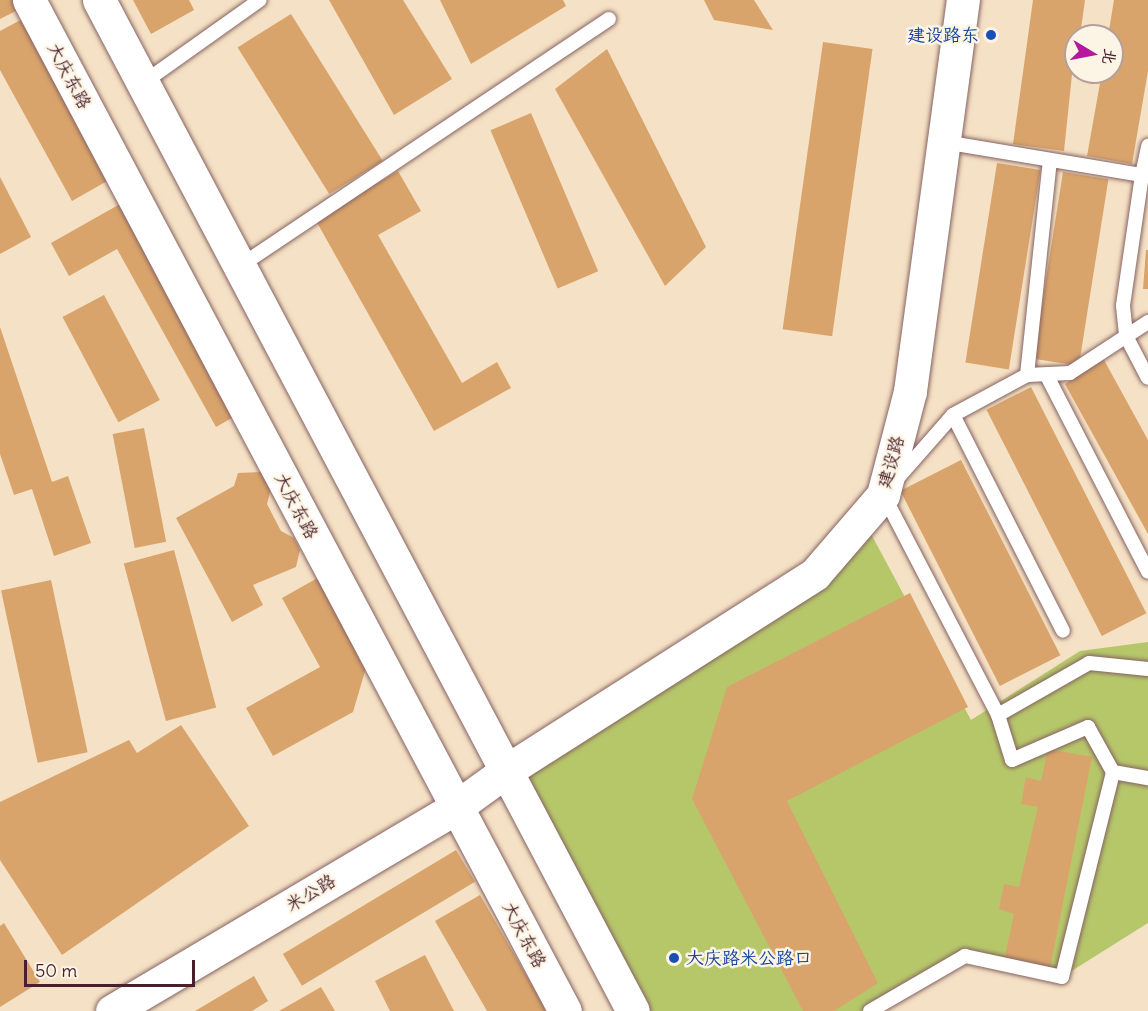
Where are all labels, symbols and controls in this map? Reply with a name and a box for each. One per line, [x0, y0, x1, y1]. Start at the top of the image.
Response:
place label: 建设路东 [907, 24, 979, 46]
north arrow [1064, 24, 1124, 84]
marker: 建设路东 [984, 28, 998, 42]
street label: 大庆东路 [43, 39, 95, 113]
text: 北 [1099, 47, 1121, 66]
street label: 建设路 [873, 433, 909, 491]
street label: 大庆东路 [270, 469, 322, 543]
street label: 米公路 [282, 870, 340, 916]
street label: 大庆东路 [498, 898, 550, 972]
place label: 大庆路米公路口 [686, 947, 812, 969]
scale bar [27, 948, 198, 986]
marker: 大庆路米公路口 [667, 951, 681, 965]
text: 50 m [35, 959, 77, 982]

